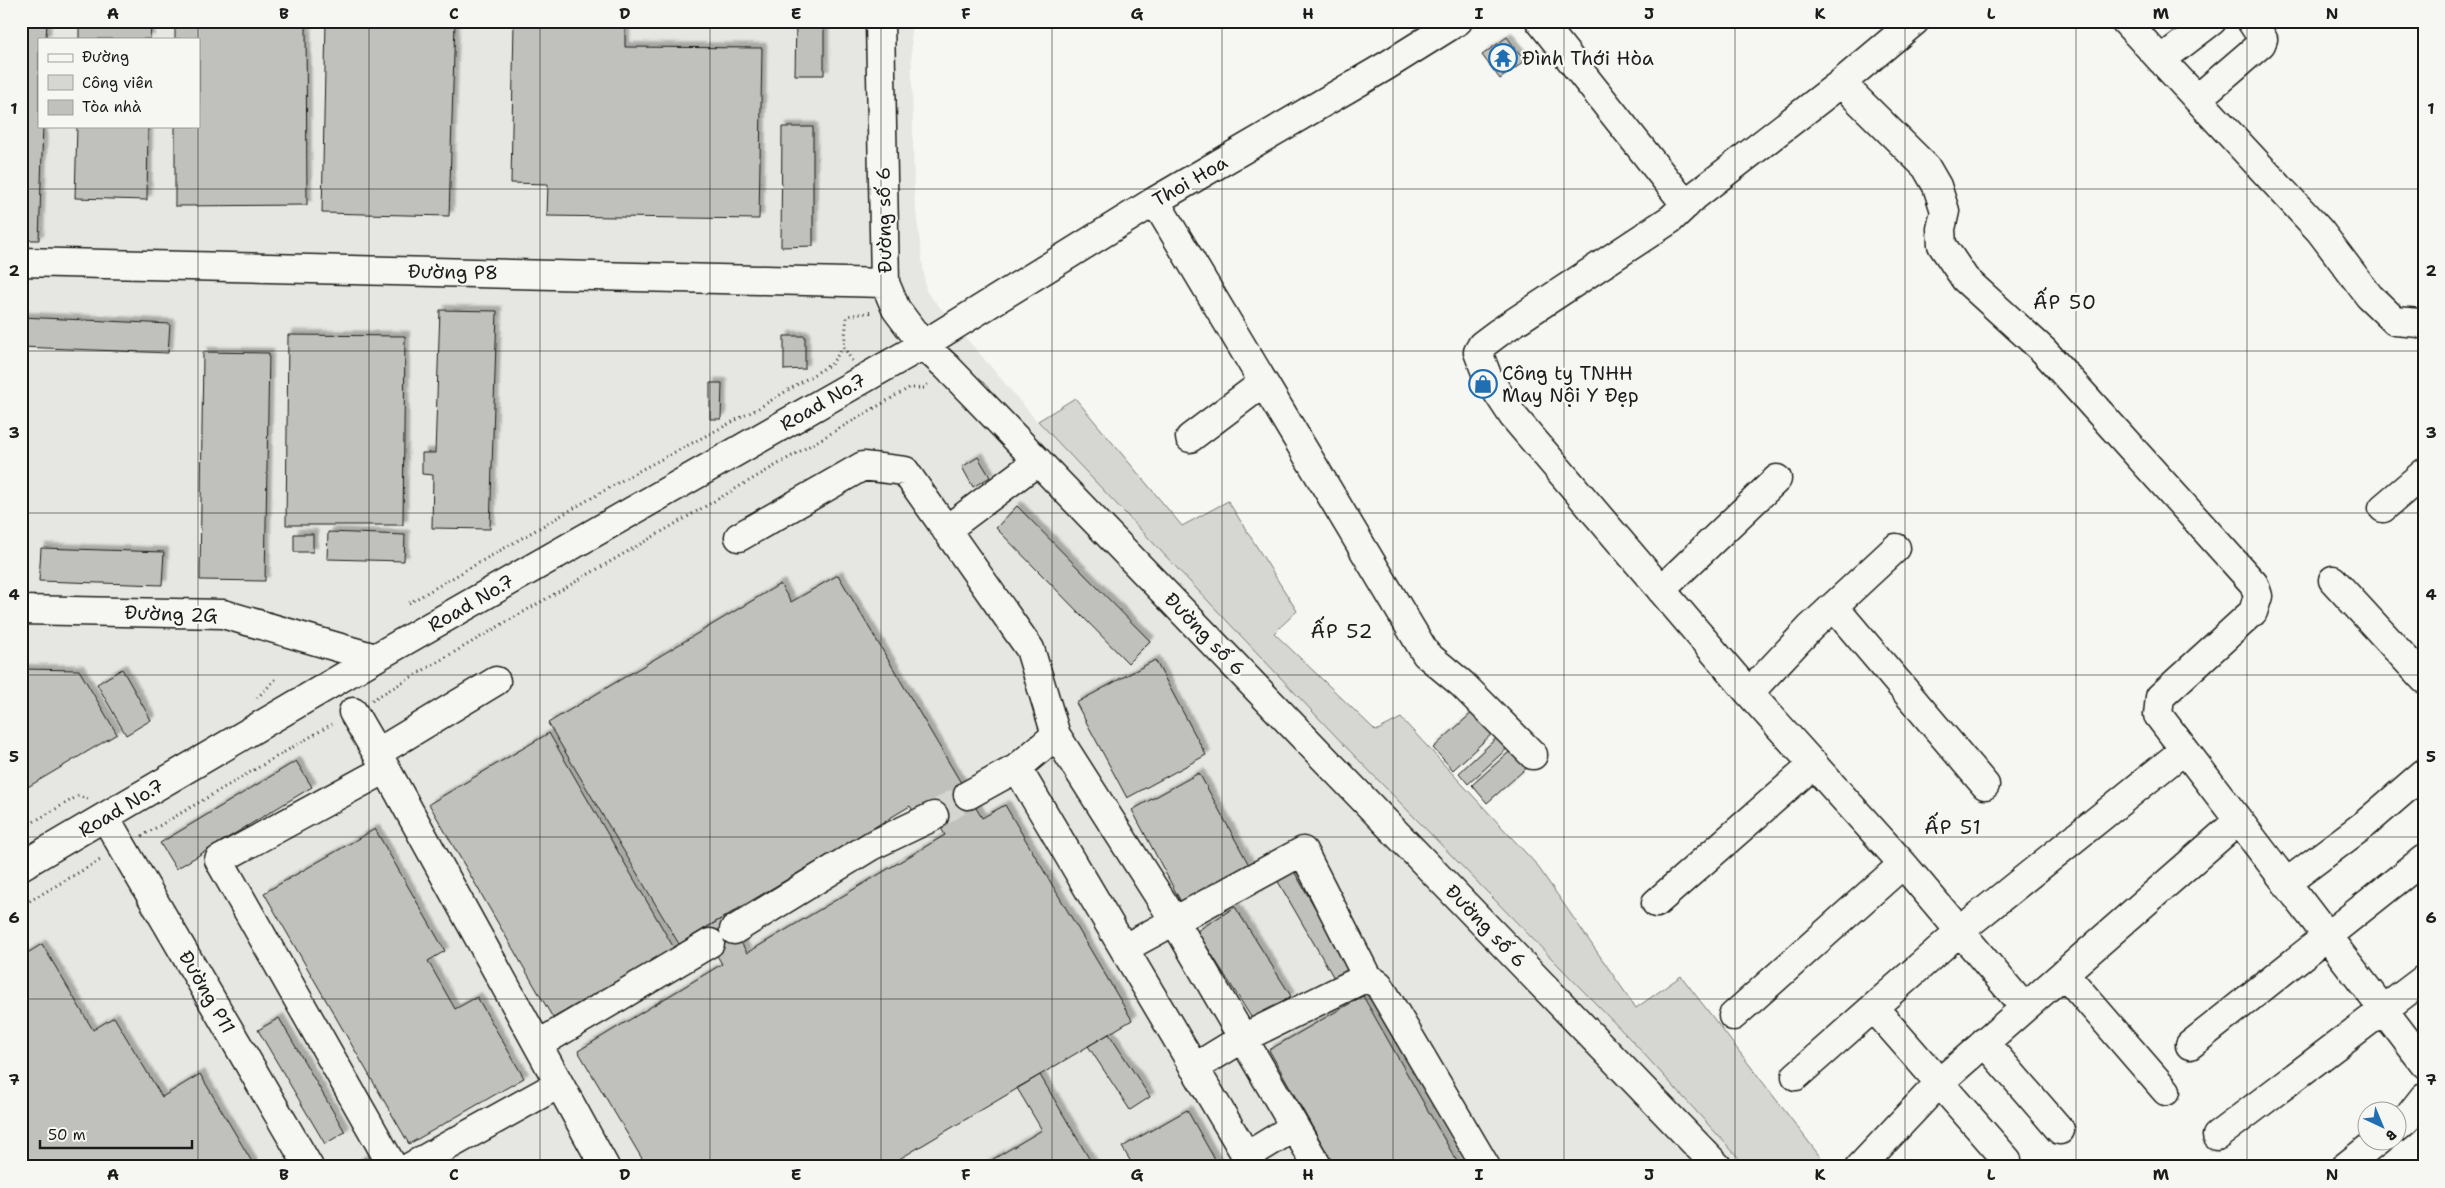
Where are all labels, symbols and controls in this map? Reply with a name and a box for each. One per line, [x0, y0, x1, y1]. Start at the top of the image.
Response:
text: A [107, 3, 119, 24]
text: B [279, 3, 289, 24]
text: C [449, 3, 459, 24]
text: D [619, 3, 631, 24]
text: E [791, 3, 801, 24]
text: F [961, 3, 971, 24]
text: G [1131, 3, 1144, 24]
text: H [1302, 3, 1314, 24]
text: I [1475, 3, 1484, 24]
text: J [1644, 3, 1654, 24]
text: K [1815, 3, 1826, 24]
text: L [1987, 3, 1996, 24]
text: M [2153, 3, 2170, 24]
text: N [2326, 3, 2338, 24]
legend [38, 38, 200, 128]
temple icon: Đình Thới Hòa [1488, 43, 1518, 73]
place label: Đình Thới Hòa [1522, 46, 1654, 71]
text: Đường [82, 47, 129, 67]
text: Công viên [82, 73, 153, 93]
text: Tòa nhà [82, 97, 142, 117]
text: 1 [10, 98, 18, 119]
text: 1 [2427, 98, 2435, 119]
street label: Thoi Hoa [1148, 149, 1232, 212]
street label: Đường số 6 [871, 167, 897, 273]
street label: Đường P8 [408, 259, 498, 285]
text: 2 [8, 260, 20, 281]
text: 2 [2425, 260, 2437, 281]
district label: ẤP 50 [2033, 287, 2097, 315]
place label: Công ty TNHH May Nội Y Đẹp [1502, 361, 1639, 408]
street label: Road No.7 [776, 367, 870, 437]
shop icon: Công ty TNHH May Nội Y Đẹp [1468, 369, 1498, 399]
text: 3 [8, 422, 20, 443]
text: 3 [2425, 422, 2437, 443]
street label: Road No.7 [424, 568, 518, 638]
text: 4 [8, 584, 20, 605]
text: 4 [2425, 584, 2437, 605]
street label: Đường số 6 [1159, 587, 1251, 681]
street label: Đường 2G [124, 600, 218, 628]
district label: ẤP 52 [1310, 616, 1374, 644]
text: 5 [9, 746, 19, 767]
text: 5 [2426, 746, 2436, 767]
street label: Road No.7 [74, 773, 168, 843]
district label: ẤP 51 [1924, 812, 1982, 840]
street label: Đường số 6 [1440, 879, 1532, 973]
text: 6 [8, 907, 20, 928]
text: 6 [2425, 907, 2437, 928]
street label: Đường P11 [173, 946, 241, 1038]
text: 7 [8, 1069, 20, 1090]
text: 7 [2425, 1069, 2437, 1090]
north arrow [2358, 1100, 2408, 1150]
scale bar [40, 1118, 192, 1150]
text: 50 m [48, 1125, 86, 1145]
text: B [2381, 1126, 2400, 1145]
text: A [107, 1164, 119, 1185]
text: B [279, 1164, 289, 1185]
text: C [449, 1164, 459, 1185]
text: D [619, 1164, 631, 1185]
text: E [791, 1164, 801, 1185]
text: F [961, 1164, 971, 1185]
text: G [1131, 1164, 1144, 1185]
text: H [1302, 1164, 1314, 1185]
text: I [1475, 1164, 1484, 1185]
text: J [1644, 1164, 1654, 1185]
text: K [1815, 1164, 1826, 1185]
text: L [1987, 1164, 1996, 1185]
text: M [2153, 1164, 2170, 1185]
text: N [2326, 1164, 2338, 1185]

